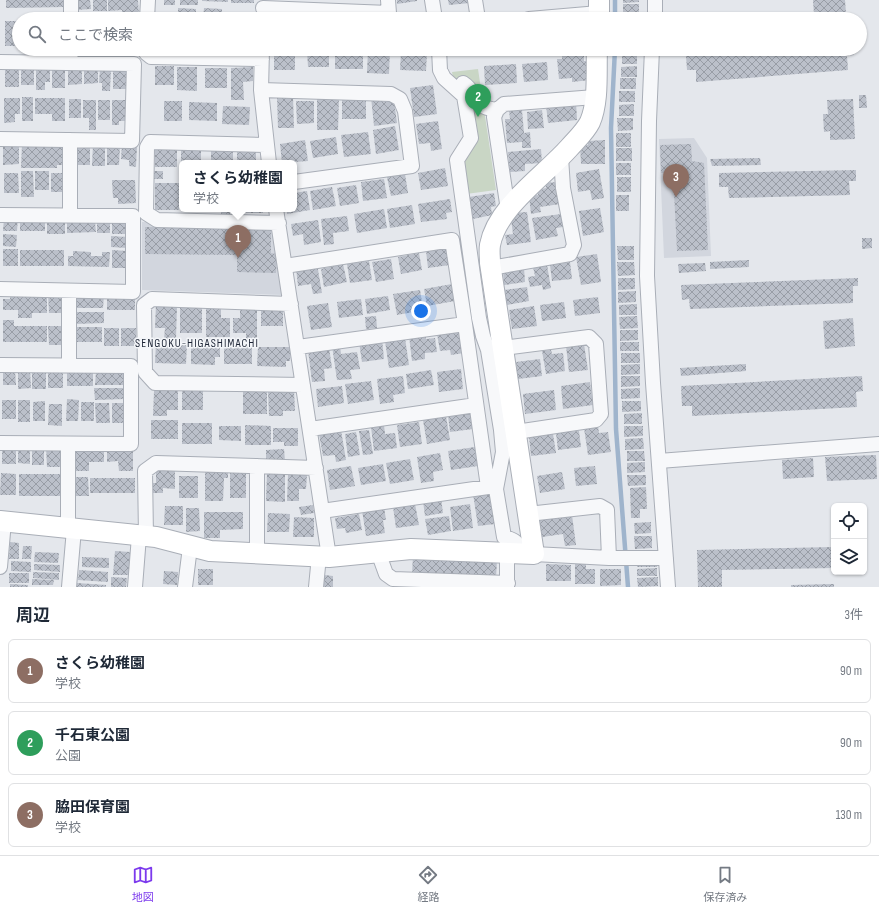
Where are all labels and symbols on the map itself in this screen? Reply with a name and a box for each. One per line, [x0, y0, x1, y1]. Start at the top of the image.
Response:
pin: 2 [465, 84, 491, 117]
pin: 3 [663, 164, 689, 197]
pin: 1 [225, 225, 251, 258]
your location [411, 301, 431, 321]
district label: SENGOKU-HIGASHIMACHI [135, 336, 259, 351]

